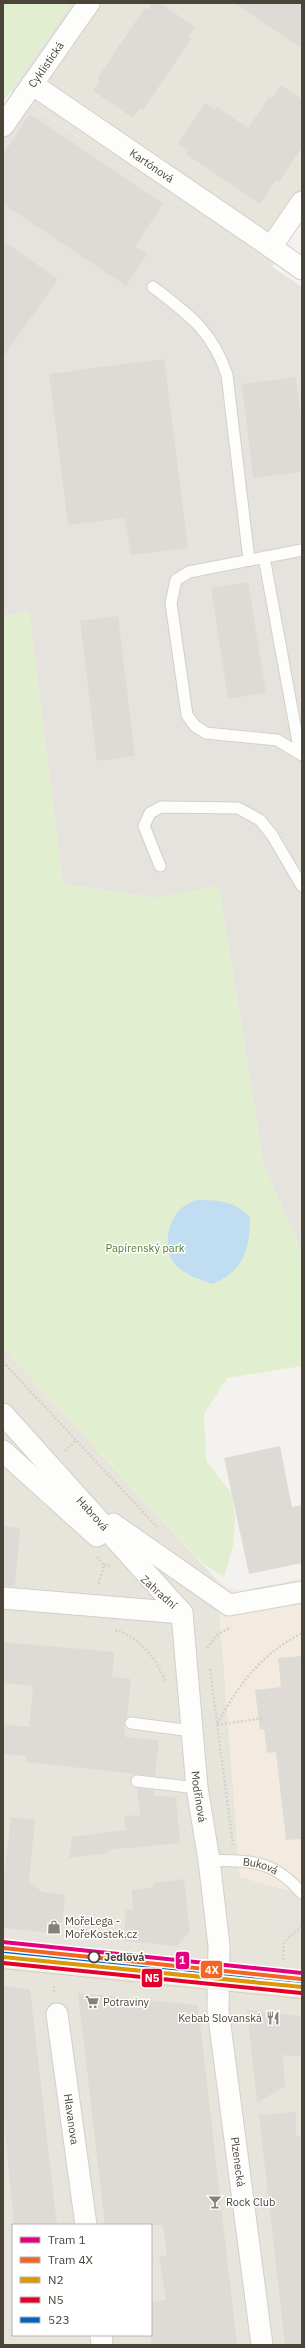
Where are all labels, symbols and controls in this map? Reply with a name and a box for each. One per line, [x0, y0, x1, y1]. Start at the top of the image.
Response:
street label: Cyklistická [25, 39, 67, 90]
street label: Kartónová [127, 146, 177, 186]
park label: Papírenský park [105, 1241, 185, 1255]
street label: Habrová [74, 1494, 112, 1534]
street label: Zahradní [138, 1572, 180, 1612]
street label: Modřínová [189, 1770, 210, 1823]
street label: Buková [242, 1854, 281, 1878]
place label: MořeLega - MořeKostek.cz [65, 1914, 137, 1941]
shop icon: MořeLega - MořeKostek.cz [46, 1919, 62, 1935]
marker: Jedlová [87, 1950, 101, 1964]
place label: Jedlová [104, 1950, 145, 1964]
line badge: 1 [175, 1951, 190, 1970]
text: 1 [179, 1953, 186, 1967]
line badge: 4X [200, 1960, 223, 1979]
text: 4X [205, 1963, 220, 1977]
line badge: N5 [141, 1968, 163, 1988]
text: N5 [145, 1971, 160, 1985]
supermarket icon: Potraviny [84, 1994, 100, 2010]
place label: Potraviny [103, 1995, 150, 2009]
restaurant icon: Kebab Slovanská [265, 2010, 281, 2026]
place label: Kebab Slovanská [178, 2011, 262, 2025]
street label: Hlavanova [61, 2093, 82, 2146]
street label: Plzenecká [228, 2136, 248, 2188]
bar icon: Rock Club [207, 2194, 223, 2210]
place label: Rock Club [226, 2195, 275, 2209]
legend [12, 2224, 152, 2336]
text: Tram 1 [48, 2232, 86, 2247]
text: Tram 4X [48, 2252, 94, 2267]
text: N2 [48, 2272, 64, 2287]
text: N5 [48, 2292, 64, 2307]
text: 523 [48, 2312, 70, 2327]

